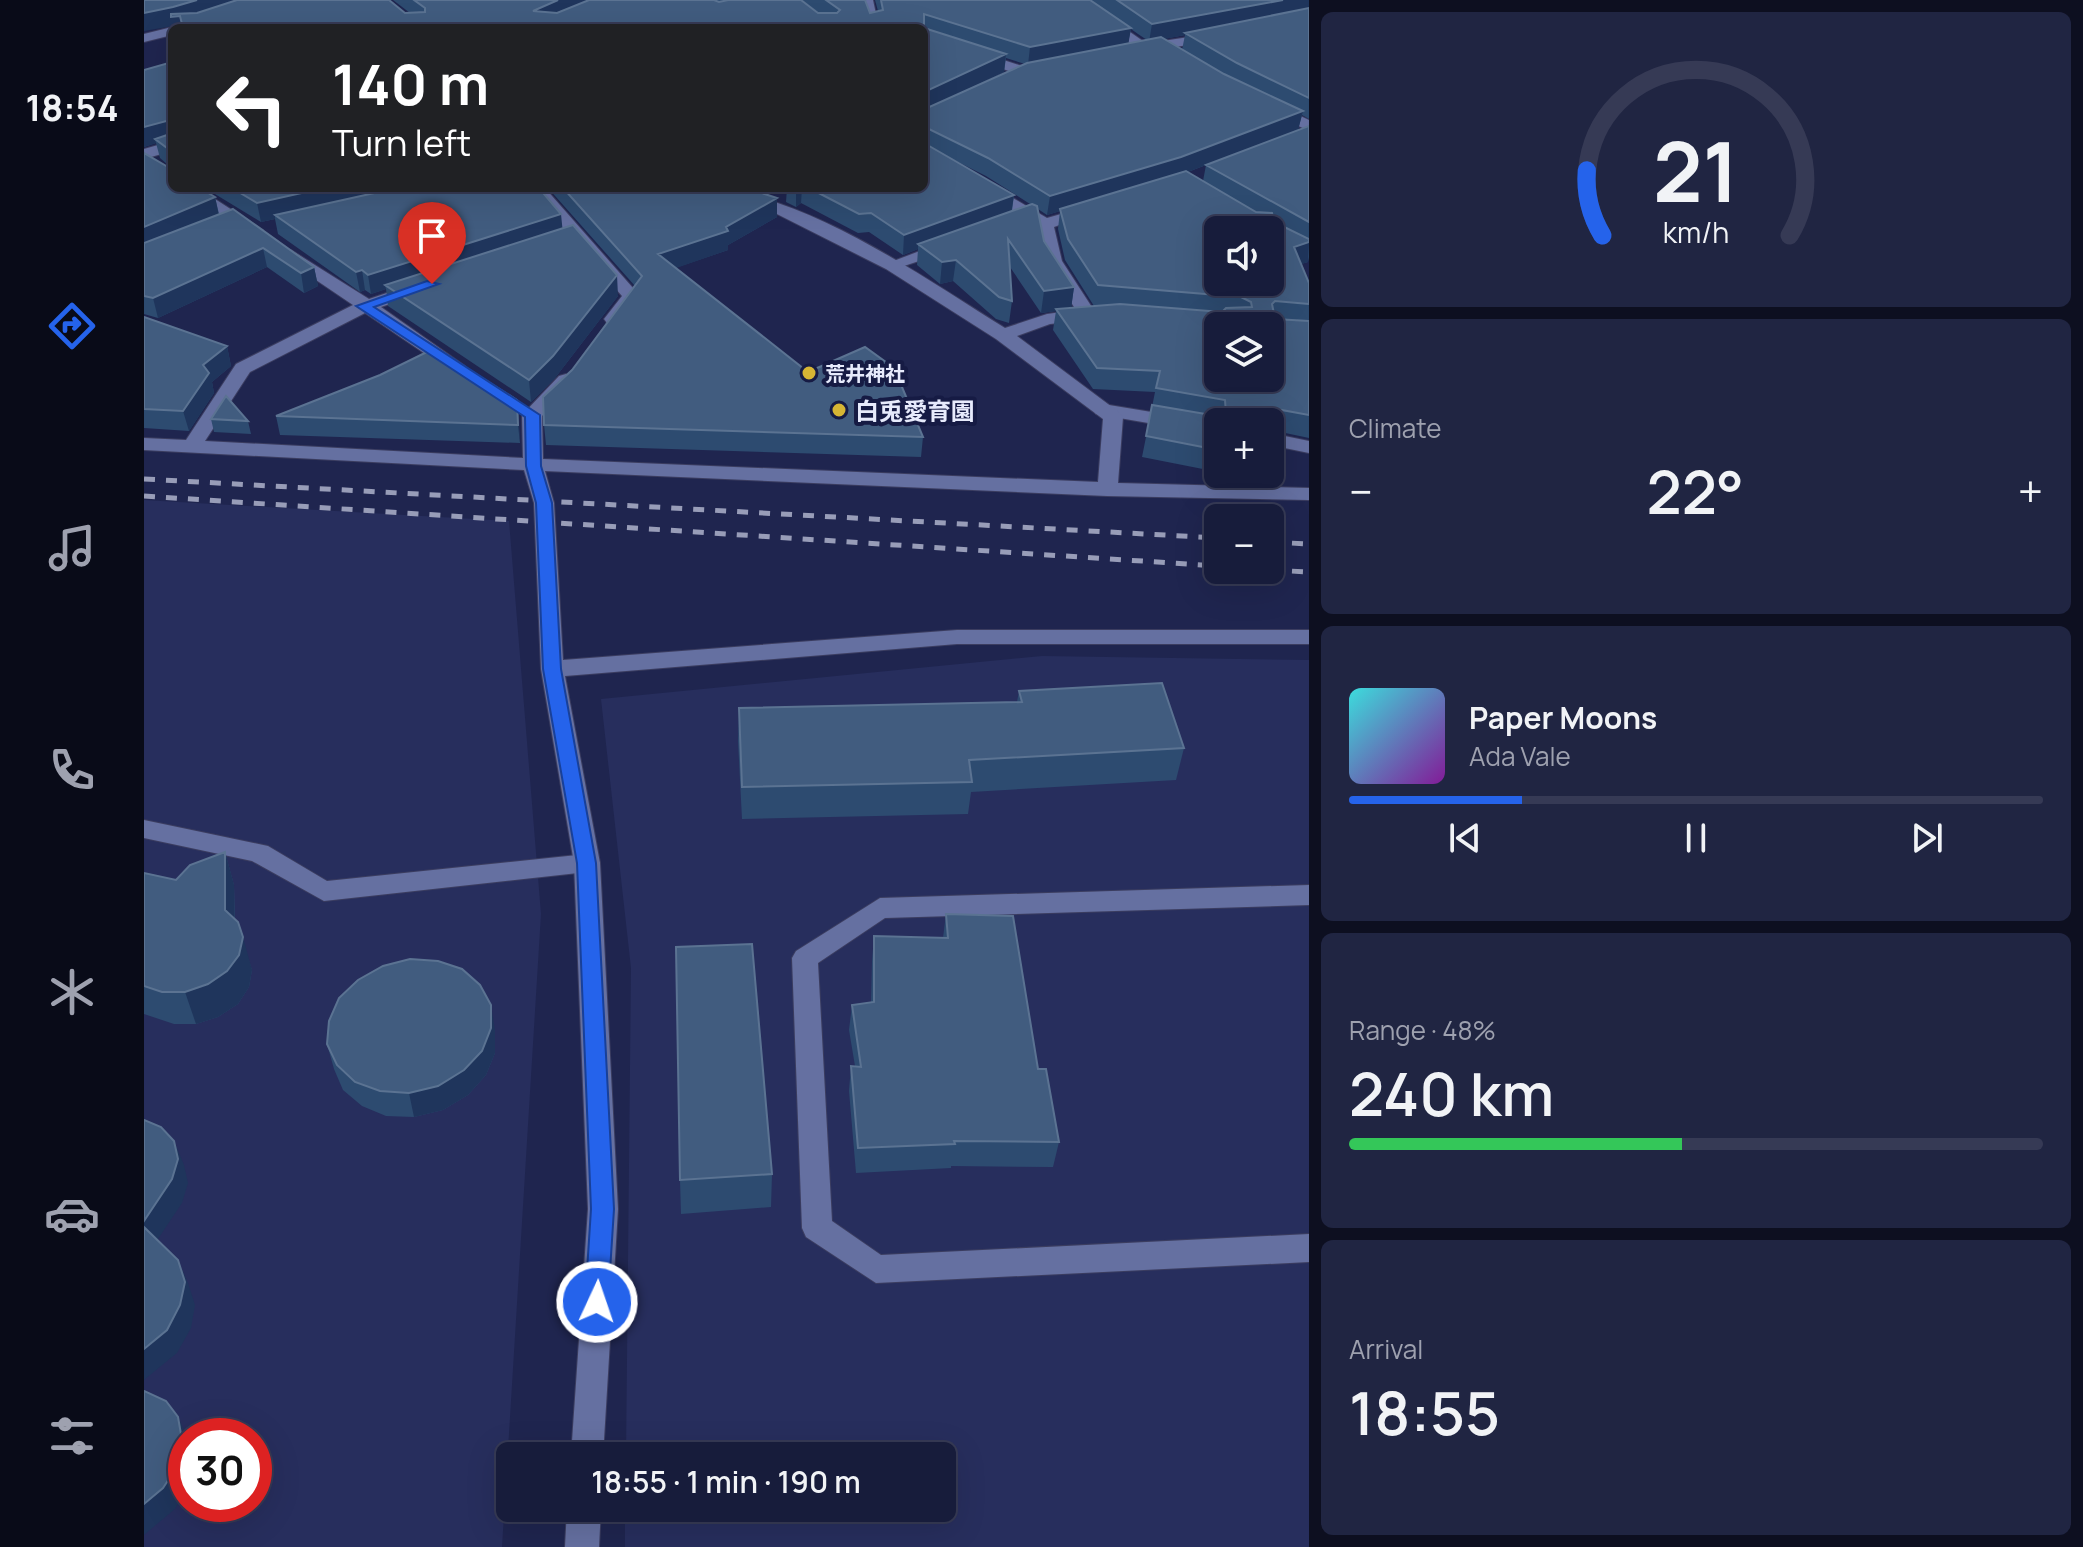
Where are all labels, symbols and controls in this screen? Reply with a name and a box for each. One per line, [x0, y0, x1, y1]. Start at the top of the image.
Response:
text: 140 m [332, 45, 489, 122]
icon: left [200, 56, 304, 160]
text: 18:54 [25, 83, 119, 132]
text: 21 [1653, 112, 1739, 226]
text: Turn left [332, 118, 471, 167]
pin [398, 202, 466, 284]
text: km/h [1663, 213, 1729, 252]
icon: arrive [410, 214, 454, 258]
map controls [1204, 216, 1284, 584]
button: sound [1204, 216, 1284, 296]
icon: directions [44, 298, 100, 354]
button: layers [1204, 312, 1284, 392]
place label: 荒井神社 [825, 360, 905, 387]
marker: 荒井神社 [800, 364, 818, 382]
place label: 白兎愛育園 [855, 394, 975, 427]
marker: 白兎愛育園 [830, 401, 848, 419]
button: + [1204, 408, 1284, 488]
text: Climate [1349, 410, 1441, 446]
text: 22° [1646, 450, 1744, 532]
text: − [1349, 461, 1373, 521]
text: + [2018, 461, 2043, 521]
button: − [1204, 504, 1284, 584]
icon: music [44, 520, 100, 576]
text: Paper Moons [1469, 697, 1657, 738]
text: Ada Vale [1469, 738, 1571, 774]
icon: phone [44, 742, 100, 798]
icon: previous [1443, 816, 1487, 860]
icon: pause [1674, 816, 1718, 860]
icon: next [1905, 816, 1949, 860]
icon: climate [44, 964, 100, 1020]
text: Range · 48% [1349, 1012, 1496, 1048]
text: 240 km [1349, 1052, 1554, 1134]
icon: car [44, 1186, 100, 1242]
position arrow [555, 1260, 639, 1344]
text: Arrival [1349, 1331, 1423, 1367]
text: 18:55 [1349, 1371, 1500, 1453]
icon: filters [44, 1408, 100, 1464]
speed limit sign: 30 [168, 1418, 272, 1522]
text: 18:55 · 1 min · 190 m [591, 1461, 861, 1502]

